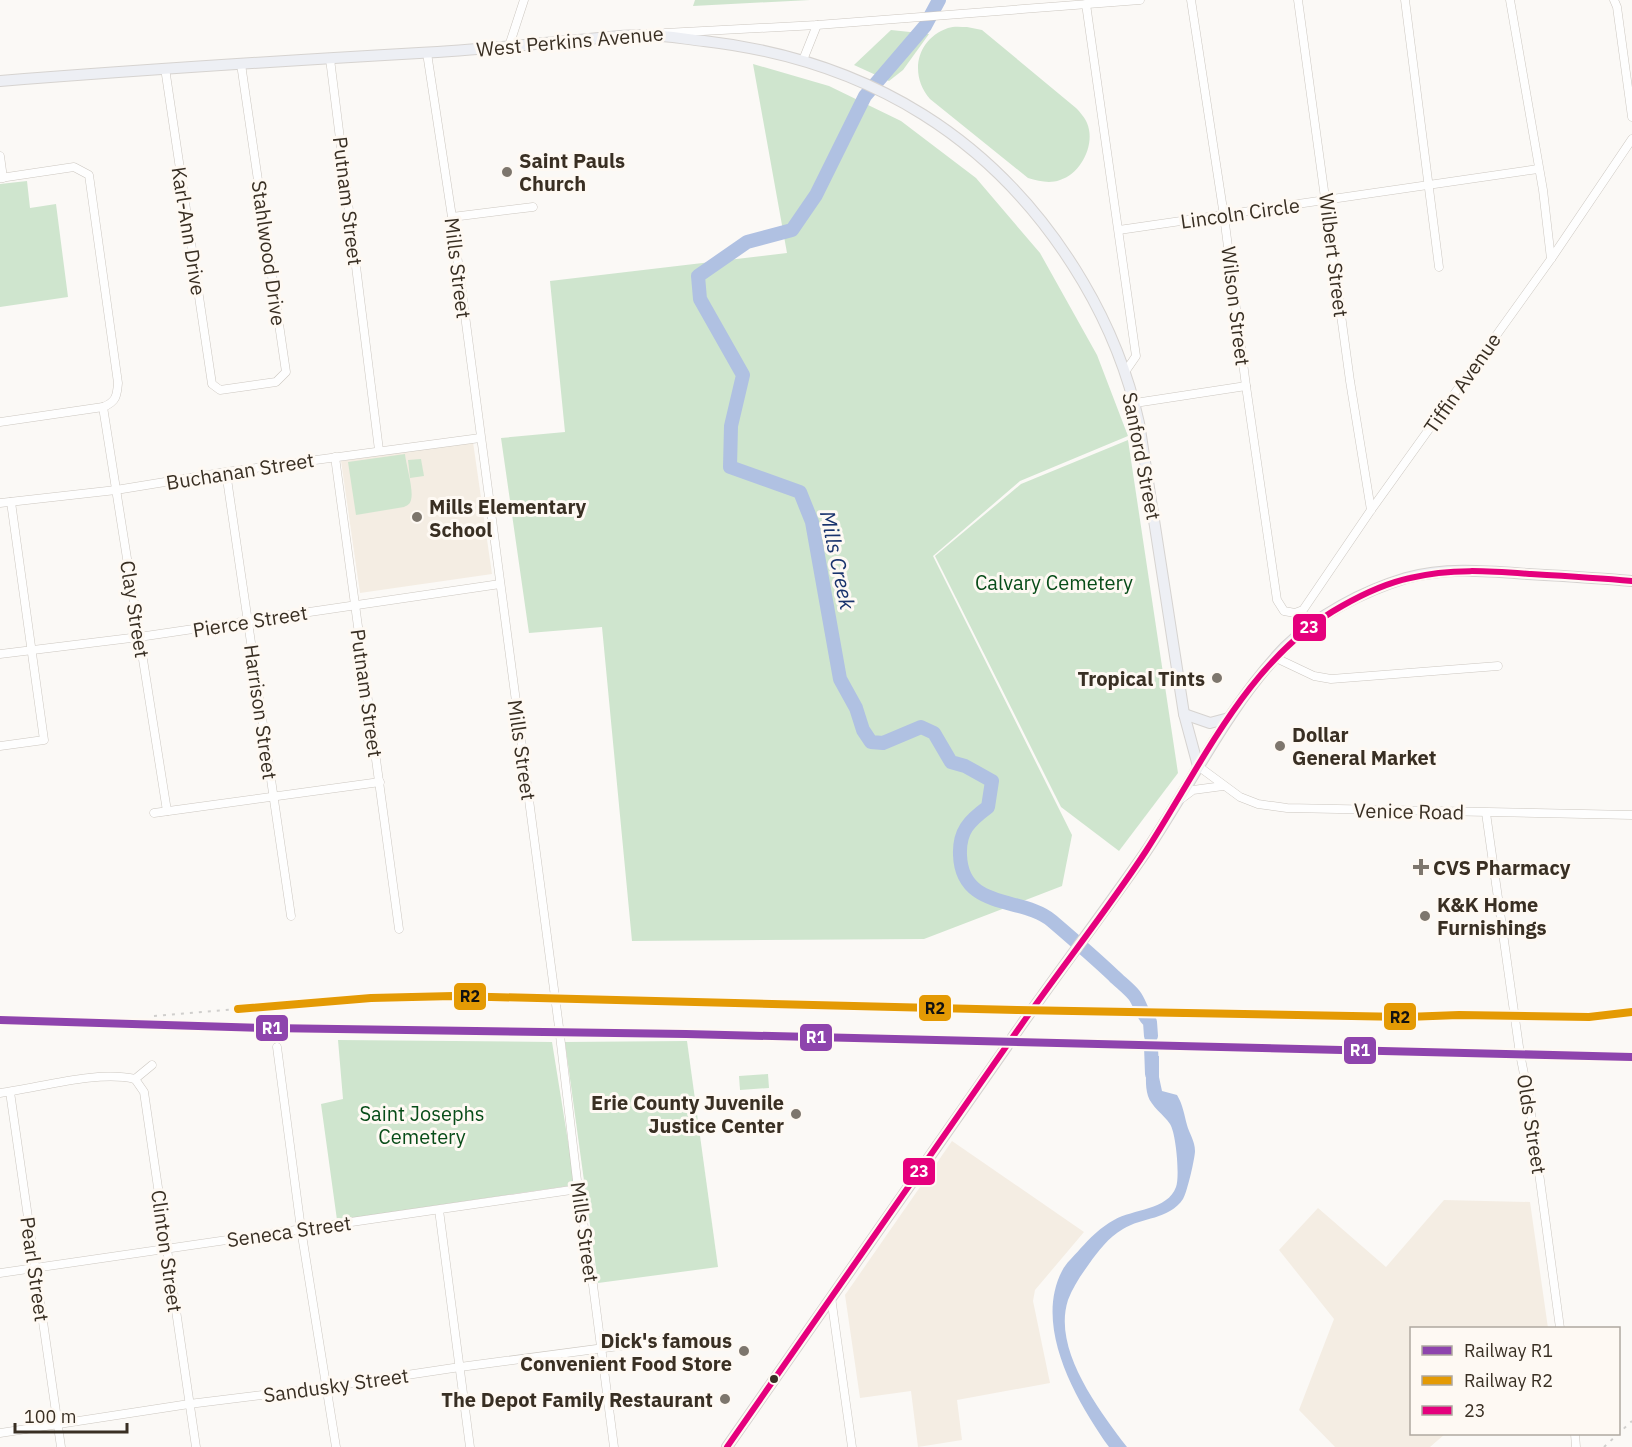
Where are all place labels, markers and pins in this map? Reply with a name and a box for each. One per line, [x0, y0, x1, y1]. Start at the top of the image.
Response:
place label: Saint Pauls Church [519, 147, 625, 197]
marker: Saint Pauls Church [500, 165, 514, 179]
place label: Mills Elementary School [429, 493, 587, 543]
marker: Mills Elementary School [410, 510, 424, 524]
place label: Tropical Tints [1078, 665, 1205, 692]
marker: Tropical Tints [1210, 671, 1224, 685]
place label: Dollar General Market [1292, 721, 1436, 771]
marker: Dollar General Market [1273, 739, 1287, 753]
place label: CVS Pharmacy [1433, 854, 1571, 881]
marker: CVS Pharmacy [1414, 860, 1428, 874]
place label: K&K Home Furnishings [1437, 891, 1547, 941]
marker: K&K Home Furnishings [1418, 909, 1432, 923]
place label: Erie County Juvenile Justice Center [591, 1089, 784, 1139]
marker: Erie County Juvenile Justice Center [789, 1107, 803, 1121]
place label: Dick's famous Convenient Food Store [520, 1327, 732, 1377]
marker: Dick's famous Convenient Food Store [737, 1344, 751, 1358]
unlabelled marker [768, 1373, 780, 1385]
place label: The Depot Family Restaurant [441, 1386, 713, 1413]
marker: The Depot Family Restaurant [718, 1392, 732, 1406]

